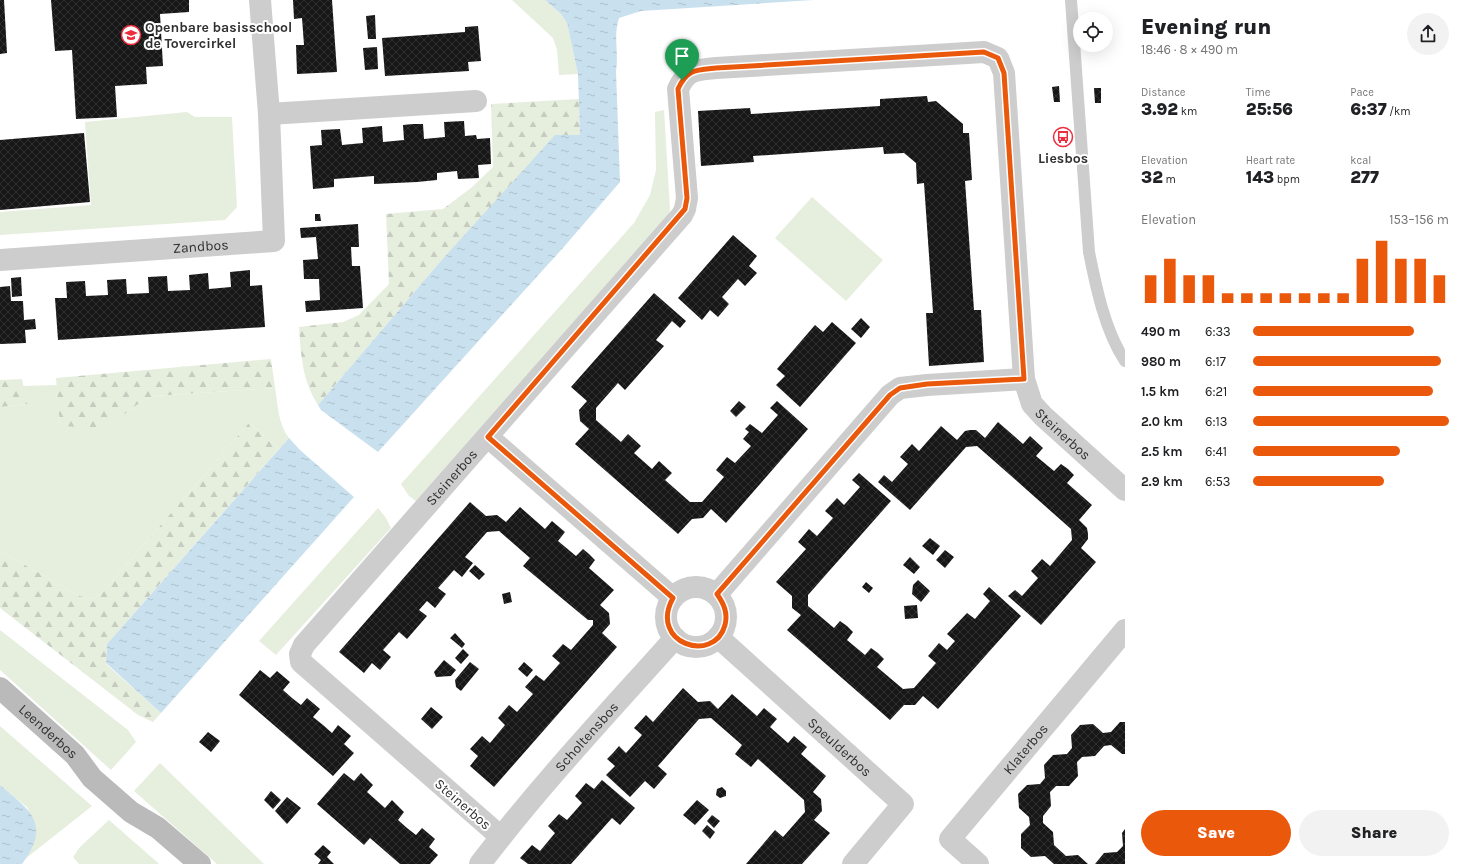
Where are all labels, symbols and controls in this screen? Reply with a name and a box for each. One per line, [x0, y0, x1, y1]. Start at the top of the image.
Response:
map controls [1073, 12, 1113, 52]
button: locate [1073, 12, 1113, 52]
button: share [1407, 13, 1449, 55]
text: Evening run [1141, 14, 1271, 40]
place label: Openbare basisschool de Tovercirkel [145, 19, 292, 52]
school or university icon: Openbare basisschool de Tovercirkel [120, 24, 142, 46]
pin [665, 39, 699, 80]
text: 18:46 · 8 × 490 m [1141, 42, 1238, 57]
icon: arrive [671, 45, 693, 67]
text: Distance [1141, 86, 1185, 99]
text: Time [1246, 86, 1270, 99]
text: Pace [1350, 86, 1374, 99]
text: 3.92 [1141, 99, 1178, 119]
text: 25:56 [1246, 99, 1293, 119]
text: 6:37 [1350, 99, 1387, 119]
text: km [1178, 105, 1197, 118]
text: /km [1387, 105, 1411, 118]
bus stop icon: Liesbos [1052, 126, 1074, 148]
place label: Liesbos [1038, 150, 1088, 167]
text: Elevation [1141, 154, 1188, 167]
text: Heart rate [1246, 154, 1295, 167]
text: kcal [1350, 154, 1371, 167]
text: 32 [1141, 167, 1163, 187]
text: 143 [1246, 167, 1274, 187]
text: 277 [1350, 167, 1379, 187]
text: m [1163, 173, 1176, 186]
text: bpm [1274, 173, 1300, 186]
text: Elevation [1141, 212, 1196, 227]
text: 153–156 m [1389, 212, 1449, 227]
street label: Zandbos [172, 236, 229, 257]
text: 490 m [1141, 324, 1181, 339]
text: 6:33 [1205, 324, 1231, 339]
text: 980 m [1141, 354, 1181, 369]
text: 6:17 [1205, 354, 1226, 369]
text: 1.5 km [1141, 384, 1179, 399]
text: 6:21 [1205, 384, 1227, 399]
street label: Steinerbos [1031, 405, 1094, 464]
text: 2.0 km [1141, 414, 1183, 429]
text: 6:13 [1205, 414, 1227, 429]
text: 2.5 km [1141, 444, 1183, 459]
text: 6:41 [1205, 444, 1227, 459]
street label: Steinerbos [423, 446, 481, 509]
text: 2.9 km [1141, 474, 1183, 489]
text: 6:53 [1205, 474, 1230, 489]
street label: Scholtensbos [551, 699, 622, 775]
street label: Leenderbos [15, 701, 81, 762]
street label: Speulderbos [804, 714, 875, 780]
street label: Klaterbos [1000, 720, 1052, 778]
street label: Steinerbos [431, 775, 494, 833]
button: Save [1141, 810, 1291, 856]
button: Share [1299, 810, 1449, 856]

